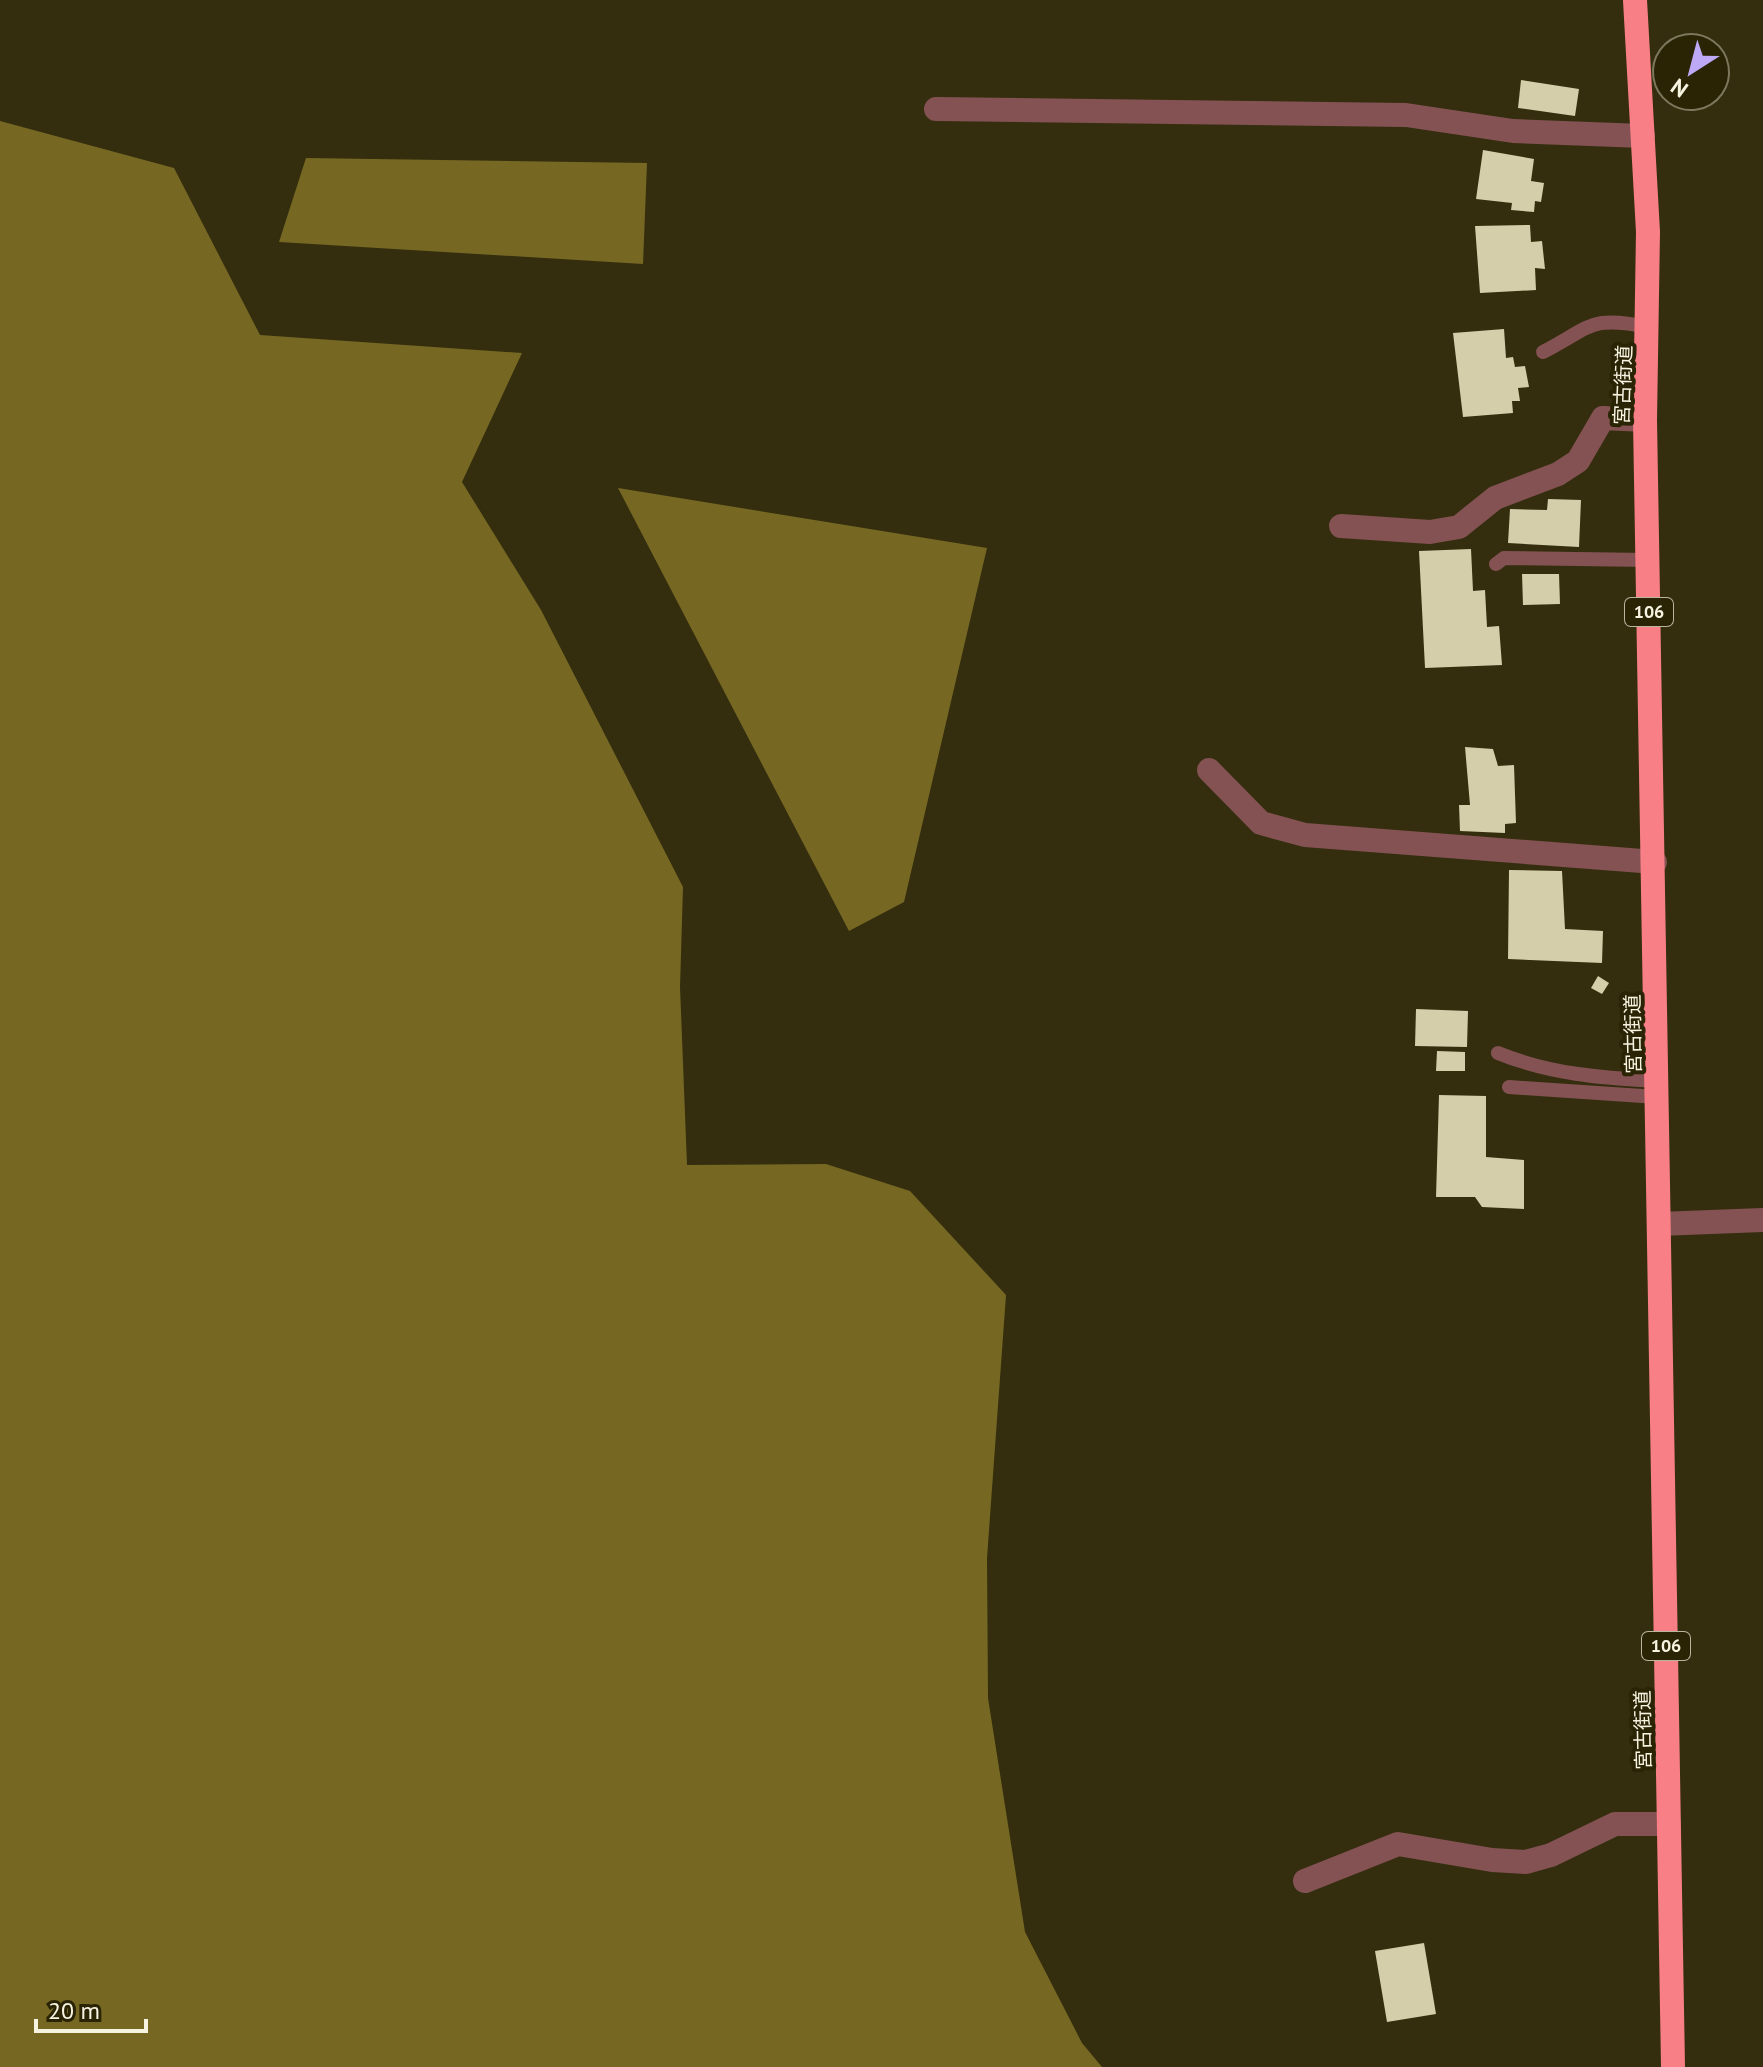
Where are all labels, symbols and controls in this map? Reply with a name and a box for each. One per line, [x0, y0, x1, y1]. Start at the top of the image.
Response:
north arrow [1651, 32, 1731, 112]
text: N [1665, 73, 1693, 104]
street label: 宮古街道 [1609, 345, 1637, 425]
road number: 106 [1625, 598, 1673, 626]
street label: 宮古街道 [1619, 994, 1647, 1074]
road number: 106 [1642, 1632, 1690, 1660]
street label: 宮古街道 [1629, 1690, 1657, 1770]
scale bar [36, 1983, 146, 2033]
text: 20 m [48, 1995, 100, 2026]

